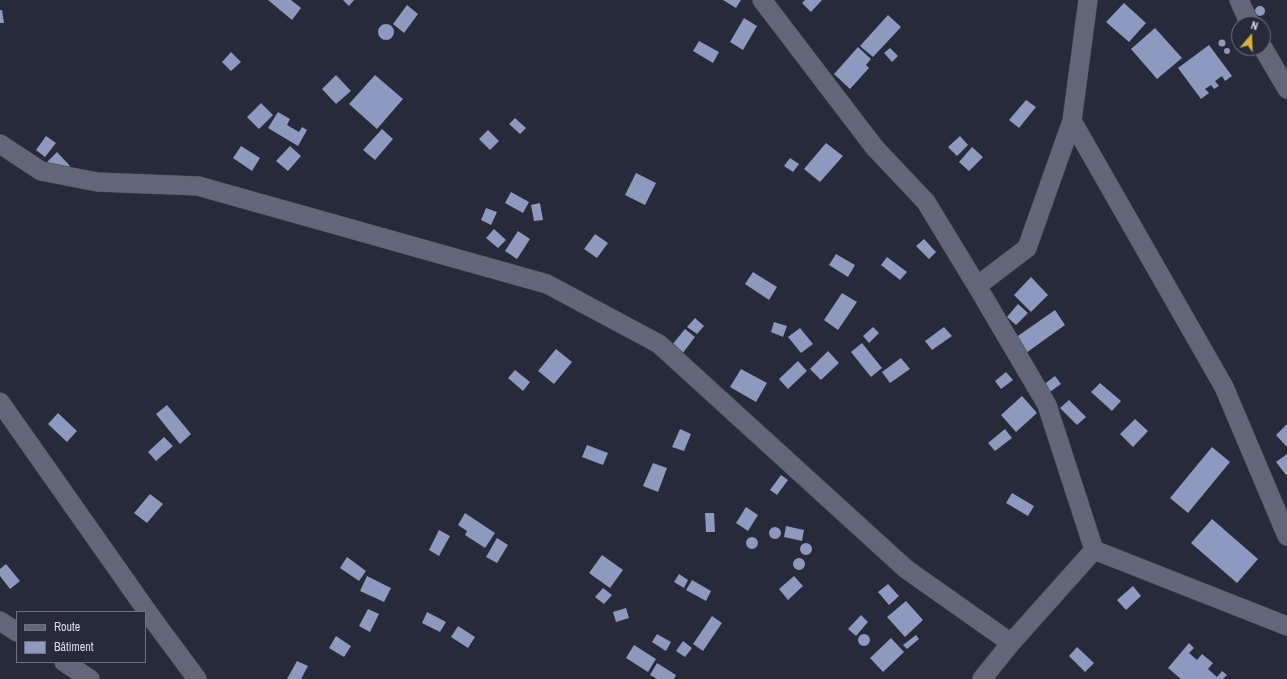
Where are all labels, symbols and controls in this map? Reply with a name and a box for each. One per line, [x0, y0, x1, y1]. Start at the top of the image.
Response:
north arrow [1231, 16, 1271, 56]
text: N [1249, 18, 1260, 33]
legend [16, 611, 146, 663]
text: Route [54, 619, 80, 635]
text: Bâtiment [54, 639, 93, 655]

